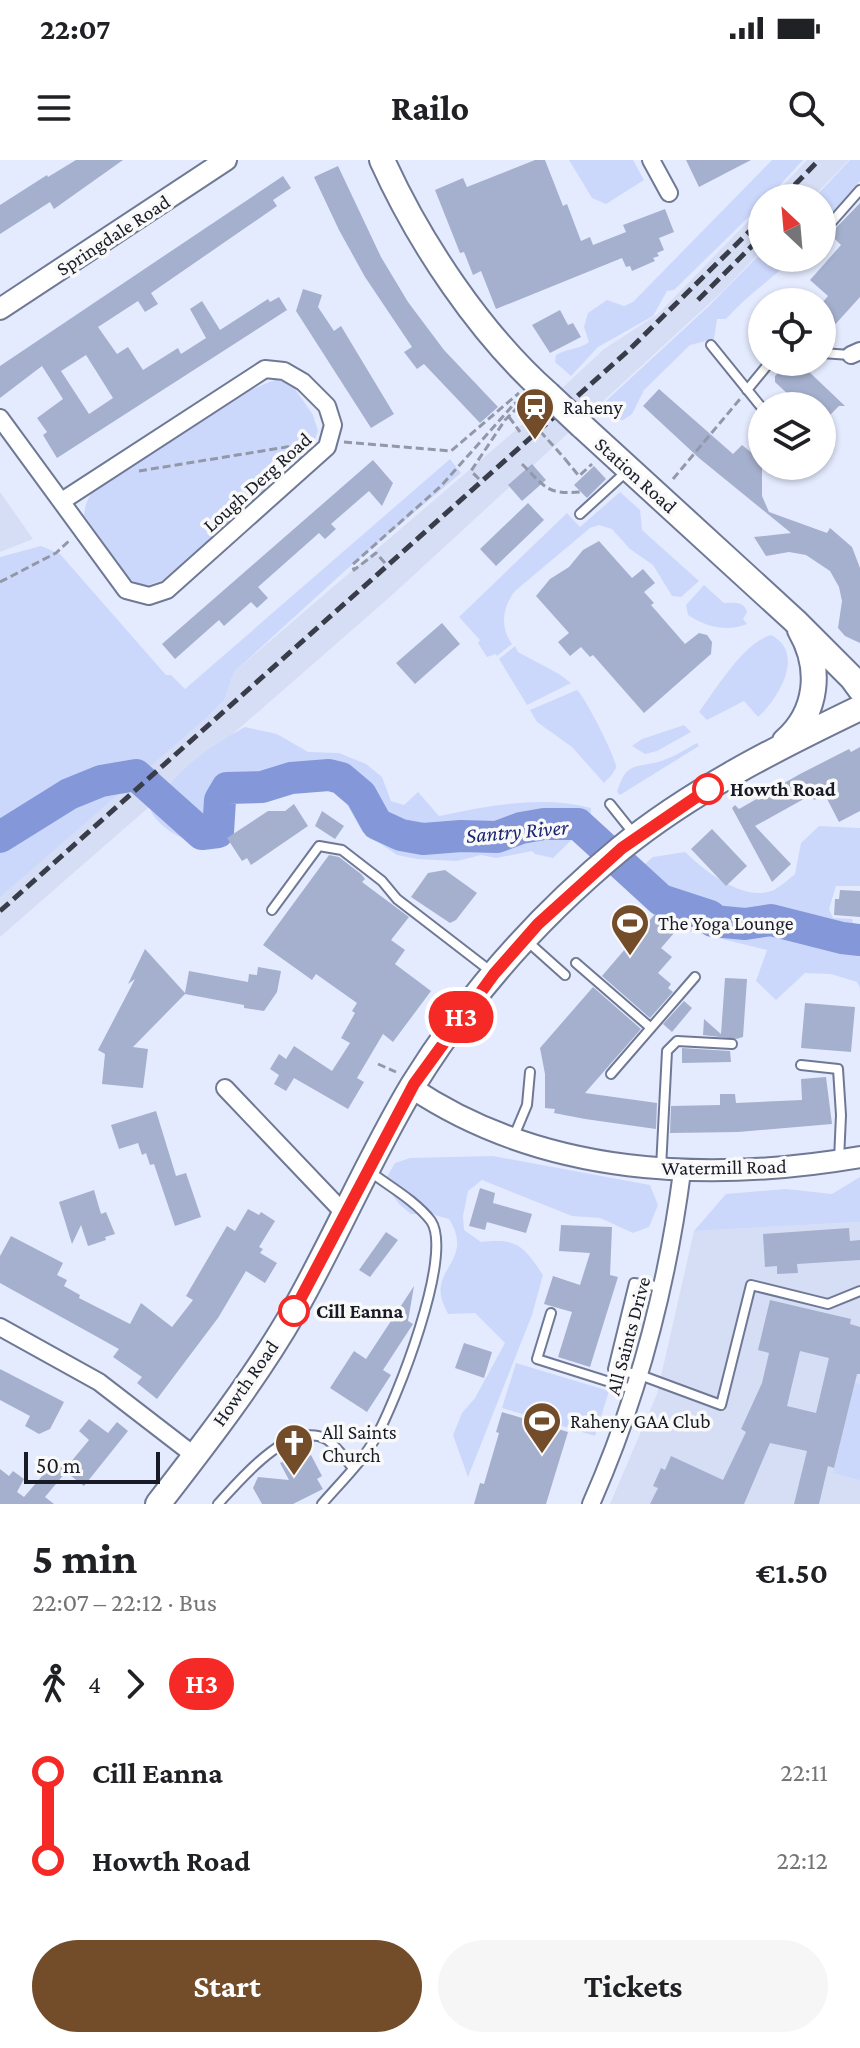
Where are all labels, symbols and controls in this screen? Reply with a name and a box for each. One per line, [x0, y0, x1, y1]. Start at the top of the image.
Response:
text: 22:07 [40, 12, 111, 45]
icon: menu [32, 86, 76, 130]
icon: search [784, 86, 828, 130]
text: Railo [391, 88, 469, 128]
north arrow [748, 184, 836, 272]
map controls [748, 184, 836, 480]
street label: Springdale Road [52, 190, 175, 281]
button: locate [748, 288, 836, 376]
station icon: Raheny [514, 386, 556, 441]
button: layers [748, 392, 836, 480]
place label: Raheny [563, 396, 623, 419]
street label: Lough Derg Road [199, 428, 316, 537]
street label: Station Road [591, 433, 682, 518]
marker: Howth Road [693, 774, 723, 804]
place label: Howth Road [730, 778, 836, 800]
water label: Santry River [465, 814, 571, 848]
sports icon: The Yoga Lounge [609, 902, 651, 957]
place label: The Yoga Lounge [658, 912, 794, 935]
line badge: H3 [425, 991, 497, 1043]
text: H3 [445, 1001, 477, 1032]
street label: Watermill Road [661, 1155, 787, 1179]
street label: All Saints Drive [602, 1274, 654, 1398]
marker: Cill Eanna [279, 1296, 309, 1326]
place label: Cill Eanna [316, 1300, 404, 1322]
street label: Howth Road [207, 1336, 283, 1430]
sports icon: Raheny GAA Club [521, 1400, 563, 1455]
place label: Raheny GAA Club [570, 1410, 710, 1433]
place label: All Saints Church [322, 1421, 397, 1466]
church icon: All Saints Church [273, 1422, 315, 1477]
scale bar [24, 1448, 160, 1484]
text: 50 m [36, 1453, 81, 1478]
text: 5 min [32, 1534, 137, 1582]
text: €1.50 [756, 1556, 828, 1589]
text: 22:07 – 22:12 · Bus [32, 1588, 217, 1617]
icon: walk [32, 1662, 76, 1706]
icon: forward [113, 1662, 157, 1706]
text: H3 [185, 1668, 218, 1699]
text: 4 [88, 1670, 101, 1699]
text: Cill Eanna [92, 1756, 223, 1789]
text: 22:11 [780, 1758, 828, 1787]
text: Howth Road [92, 1844, 250, 1877]
text: 22:12 [776, 1846, 828, 1875]
button: Start [32, 1940, 422, 2032]
button: Tickets [438, 1940, 828, 2032]

